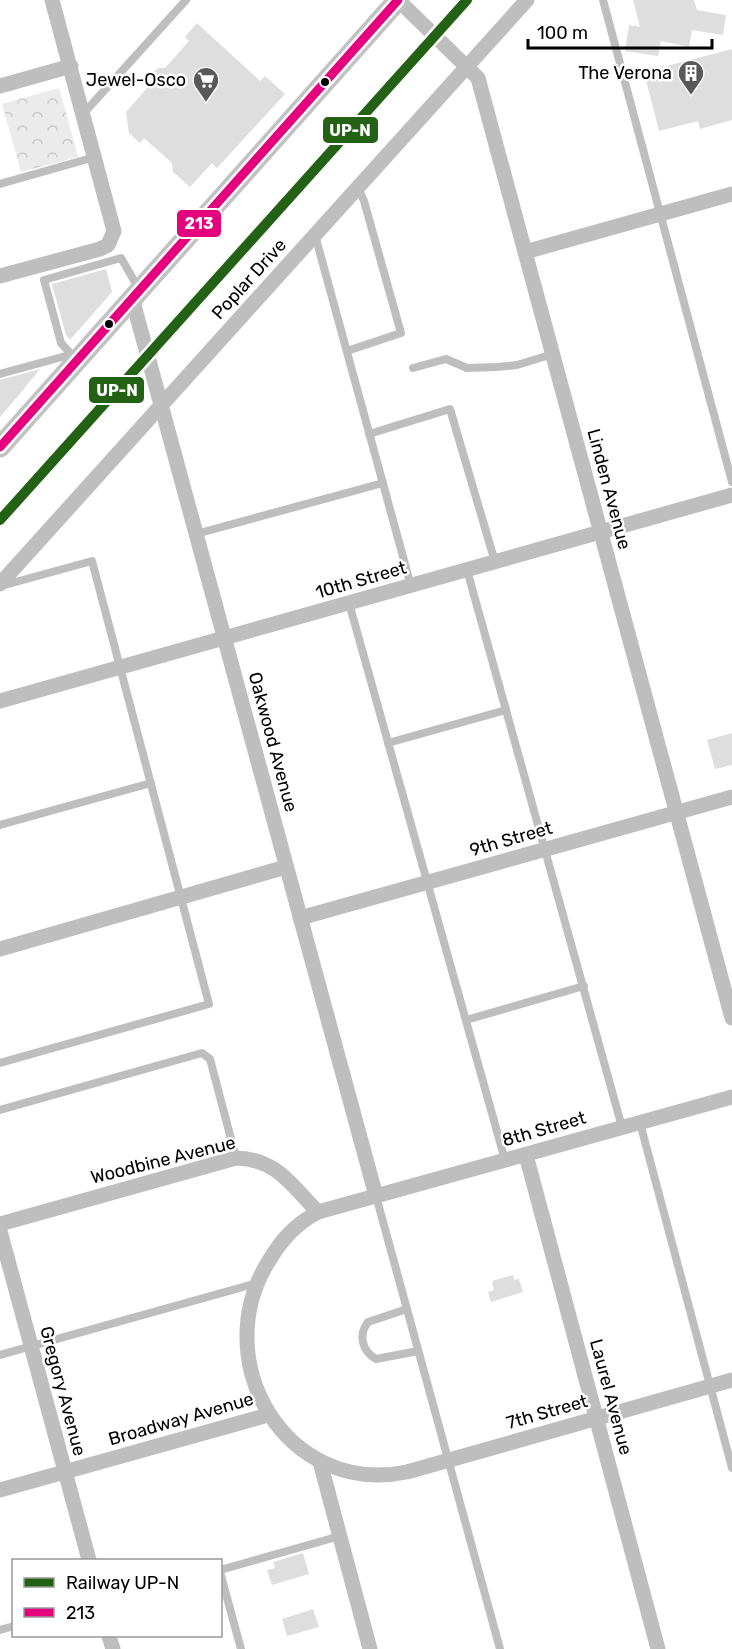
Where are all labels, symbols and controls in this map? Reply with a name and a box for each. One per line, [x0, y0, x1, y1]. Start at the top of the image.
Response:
scale bar [528, 12, 712, 50]
text: 100 m [537, 22, 588, 44]
building icon: The Verona [676, 58, 706, 96]
place label: The Verona [578, 62, 672, 84]
supermarket icon: Jewel-Osco [191, 65, 221, 103]
place label: Jewel-Osco [86, 69, 186, 91]
unlabelled marker [319, 76, 331, 88]
line badge: UP-N [322, 116, 379, 144]
text: UP-N [329, 121, 371, 140]
line badge: 213 [176, 209, 222, 238]
text: 213 [185, 214, 213, 233]
street label: Poplar Drive [207, 234, 291, 324]
unlabelled marker [103, 318, 115, 330]
line badge: UP-N [88, 376, 145, 404]
text: UP-N [96, 381, 138, 400]
street label: Linden Avenue [582, 426, 636, 552]
street label: 10th Street [313, 557, 409, 603]
street label: Oakwood Avenue [244, 670, 302, 814]
street label: 9th Street [467, 817, 555, 861]
street label: 8th Street [500, 1107, 588, 1151]
street label: Woodbine Avenue [88, 1131, 238, 1189]
street label: Gregory Avenue [35, 1324, 91, 1458]
street label: Laurel Avenue [585, 1337, 637, 1457]
street label: Broadway Avenue [106, 1388, 256, 1450]
street label: 7th Street [504, 1390, 590, 1434]
legend [12, 1559, 222, 1637]
text: Railway UP-N [66, 1572, 179, 1594]
text: 213 [66, 1602, 95, 1624]

